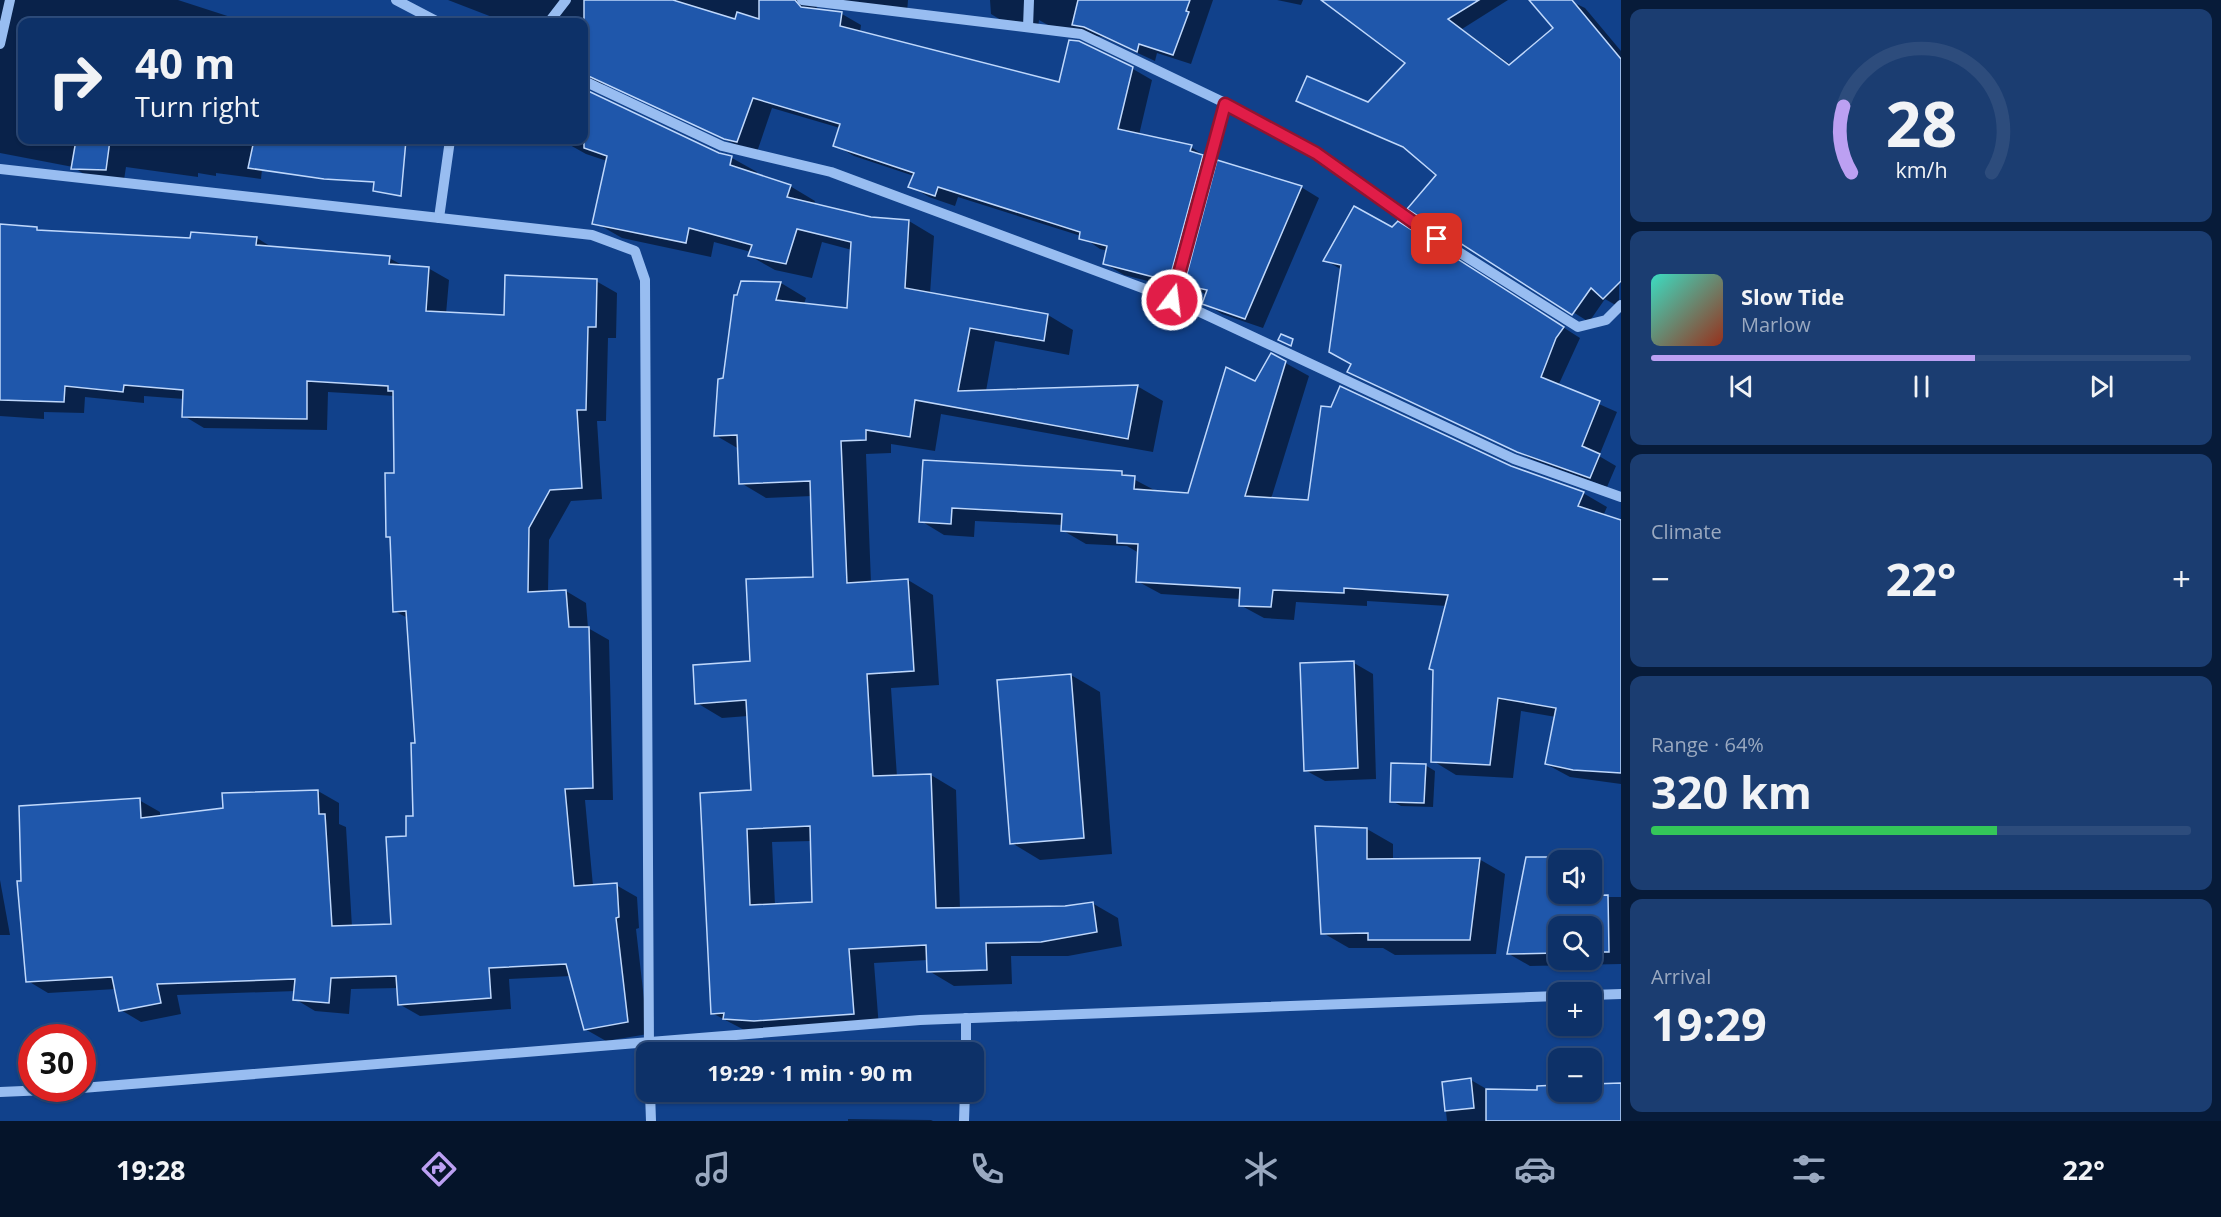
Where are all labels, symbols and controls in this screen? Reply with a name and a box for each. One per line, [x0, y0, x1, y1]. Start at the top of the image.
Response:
text: 40 m [135, 34, 235, 91]
icon: right [36, 42, 114, 120]
text: 28 [1885, 80, 1957, 165]
text: Turn right [135, 88, 260, 125]
text: km/h [1895, 155, 1947, 184]
pin [1411, 213, 1462, 264]
icon: arrive [1420, 222, 1453, 255]
position arrow [1140, 268, 1204, 332]
text: Slow Tide [1741, 281, 1844, 311]
text: Marlow [1741, 311, 1811, 338]
icon: previous [1725, 370, 1758, 403]
icon: pause [1905, 370, 1938, 403]
icon: next [2085, 370, 2118, 403]
text: Climate [1651, 518, 1722, 545]
text: 22° [1886, 548, 1956, 609]
text: − [1651, 556, 1670, 601]
text: + [2172, 556, 2191, 601]
text: Range · 64% [1651, 731, 1764, 758]
text: 320 km [1651, 761, 1812, 822]
map controls [1548, 850, 1602, 1102]
button: sound [1548, 850, 1602, 904]
button: search [1548, 916, 1602, 970]
text: Arrival [1651, 963, 1711, 990]
button: + [1548, 982, 1602, 1036]
text: 19:29 [1651, 993, 1767, 1054]
speed limit sign: 30 [18, 1024, 96, 1102]
button: − [1548, 1048, 1602, 1102]
text: 19:29 · 1 min · 90 m [707, 1057, 913, 1087]
icon: directions [418, 1148, 460, 1190]
icon: music [692, 1148, 734, 1190]
icon: phone [966, 1148, 1008, 1190]
icon: climate [1240, 1148, 1282, 1190]
icon: car [1514, 1148, 1556, 1190]
icon: filters [1788, 1148, 1830, 1190]
text: 19:28 [116, 1151, 186, 1188]
text: 22° [2062, 1151, 2105, 1188]

